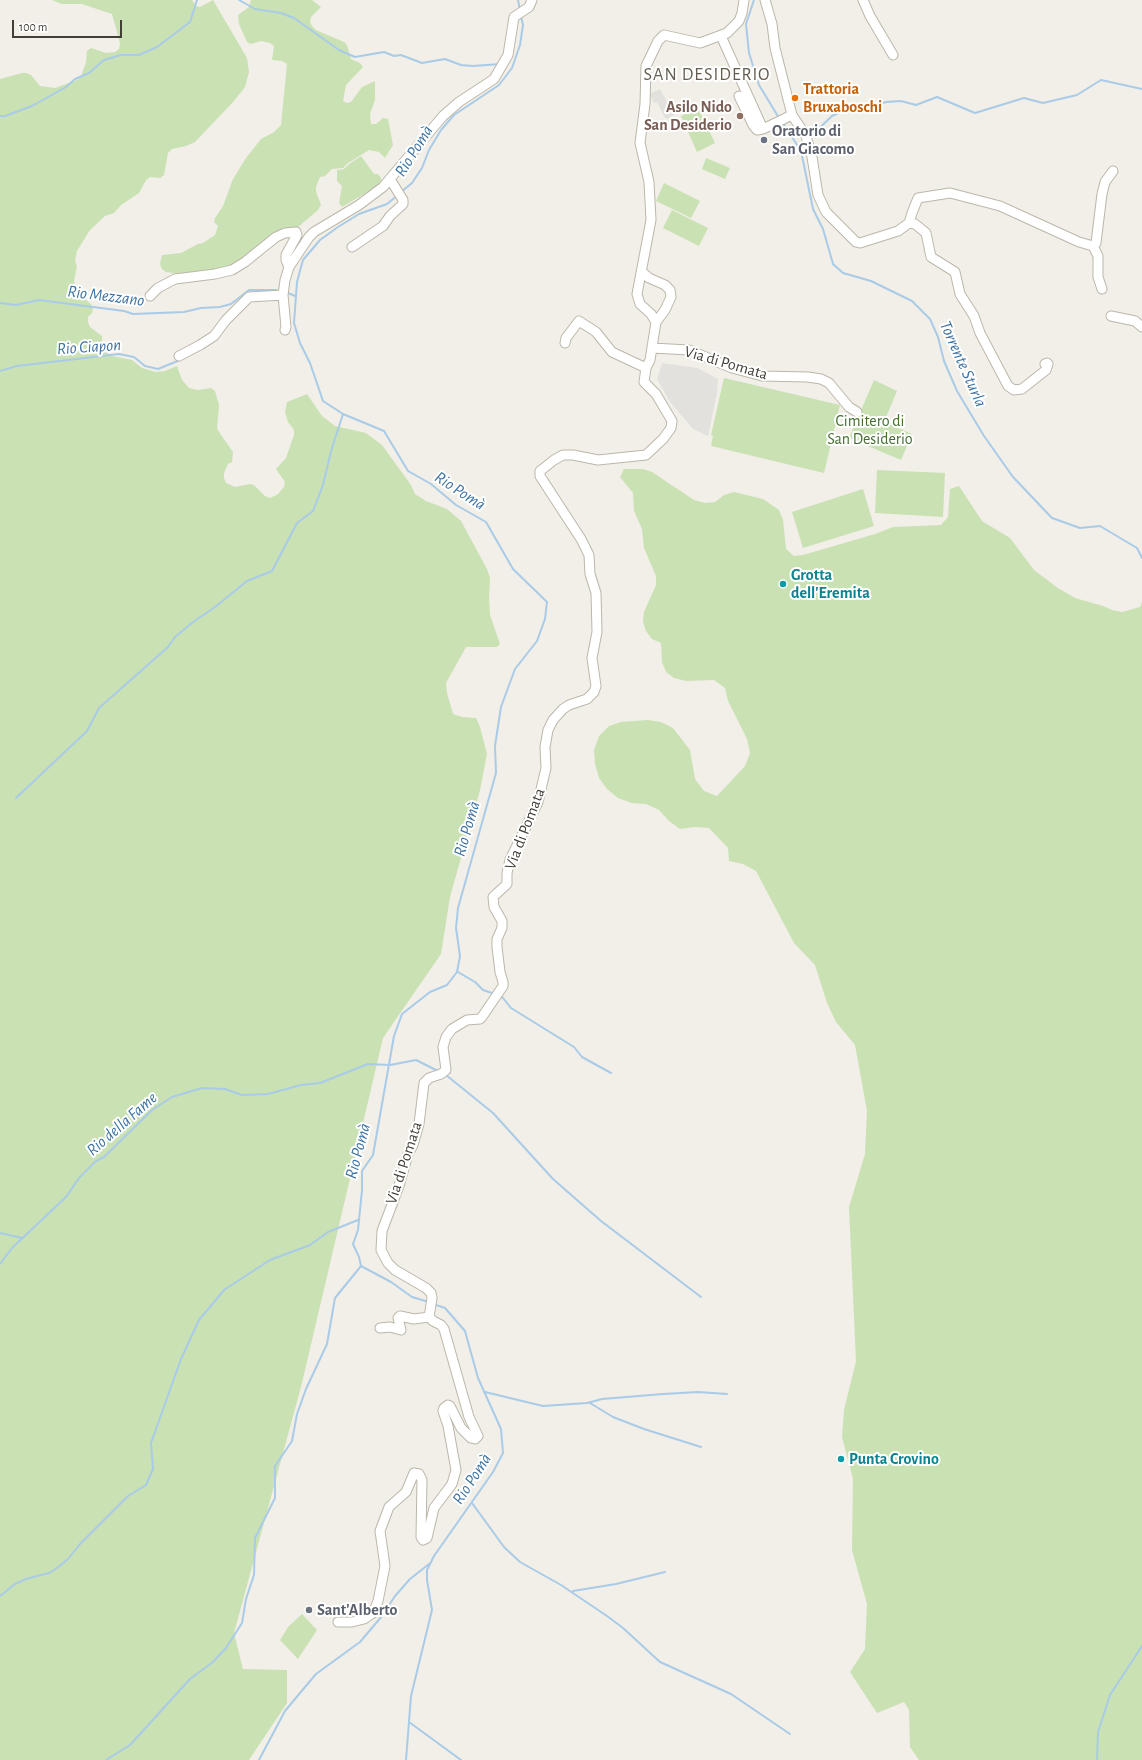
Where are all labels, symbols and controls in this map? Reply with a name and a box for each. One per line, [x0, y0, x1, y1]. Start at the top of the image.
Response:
scale bar [14, 12, 124, 38]
text: 100 m [19, 21, 47, 33]
district label: SAN DESIDERIO [643, 64, 771, 86]
place label: Trattoria Bruxaboschi [803, 79, 882, 117]
marker: Trattoria Bruxaboschi [790, 93, 800, 103]
place label: Asilo Nido San Desiderio [644, 97, 732, 135]
marker: Asilo Nido San Desiderio [735, 111, 745, 121]
place label: Oratorio di San Giacomo [772, 121, 854, 159]
water label: Rio Pomà [390, 122, 438, 180]
marker: Oratorio di San Giacomo [759, 135, 769, 145]
water label: Rio Mezzano [66, 281, 146, 311]
water label: Torrente Sturla [935, 318, 991, 410]
water label: Rio Ciapon [56, 335, 122, 359]
street label: Via di Pomata [682, 342, 770, 384]
park label: Cimitero di San Desiderio [827, 411, 913, 449]
water label: Rio Pomà [431, 467, 489, 515]
place label: Grotta dell'Eremita [791, 565, 870, 603]
marker: Grotta dell'Eremita [778, 579, 788, 589]
street label: Via di Pomata [501, 786, 549, 872]
water label: Rio Pomà [449, 799, 485, 859]
water label: Rio della Fame [82, 1088, 162, 1160]
street label: Via di Pomata [382, 1119, 426, 1207]
water label: Rio Pomà [341, 1121, 375, 1181]
place label: Punta Crovino [849, 1449, 939, 1469]
water label: Rio Pomà [448, 1450, 496, 1508]
marker: Punta Crovino [836, 1454, 846, 1464]
place label: Sant'Alberto [317, 1600, 398, 1620]
marker: Sant'Alberto [304, 1605, 314, 1615]

